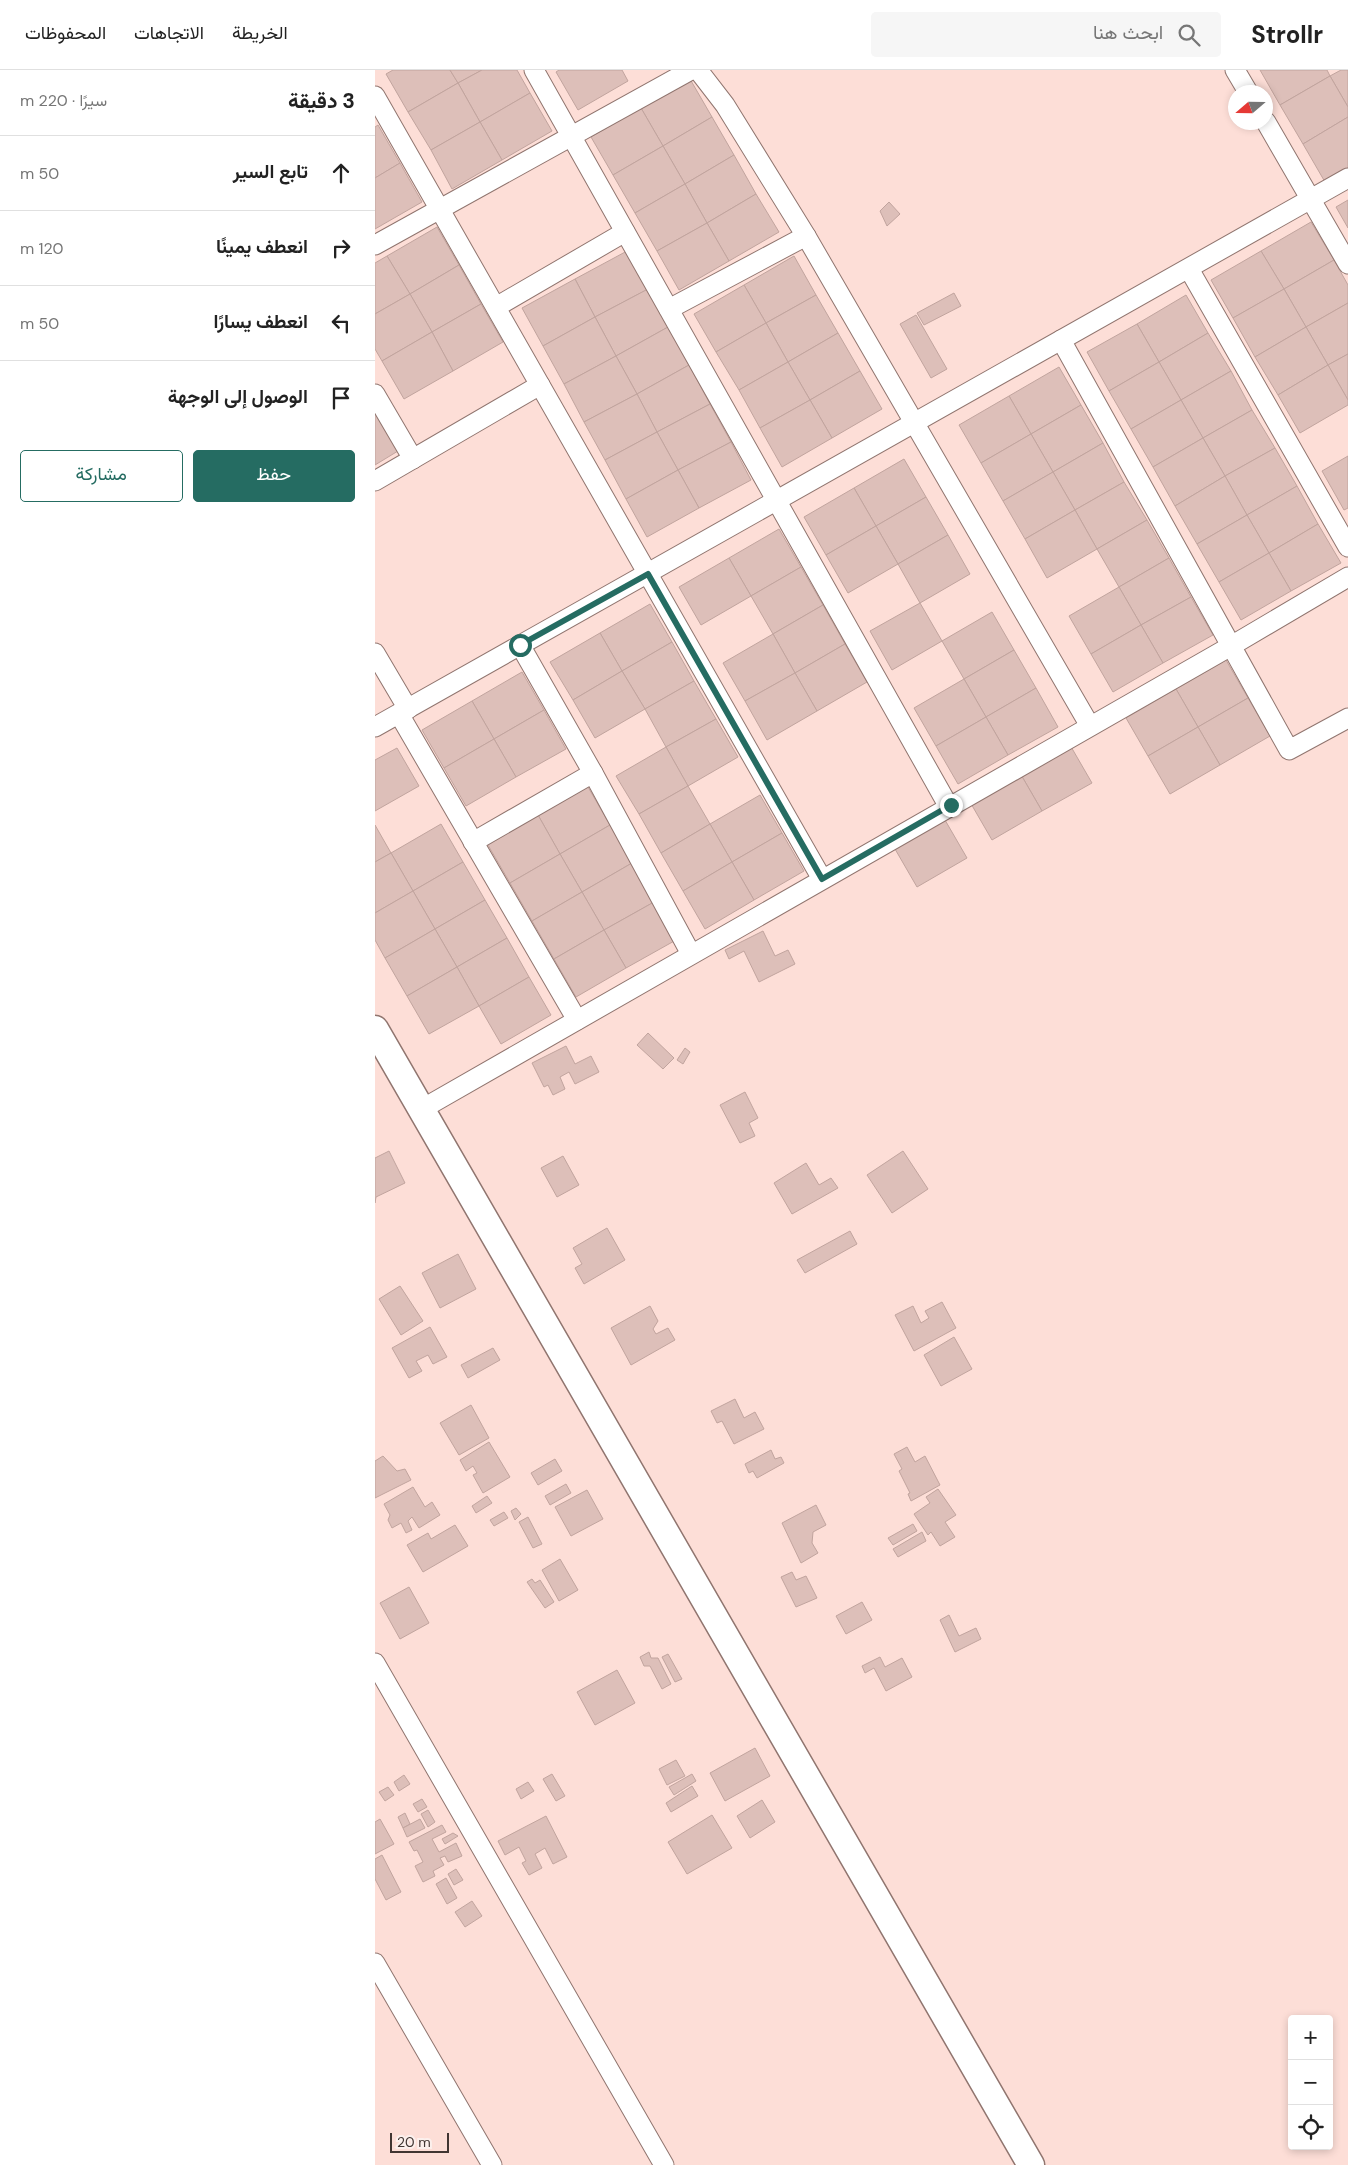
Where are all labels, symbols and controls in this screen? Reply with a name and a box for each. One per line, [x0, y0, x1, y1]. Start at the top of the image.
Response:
search box [871, 12, 1221, 57]
text: Strollr [1251, 19, 1323, 50]
text: ابحث هنا [1093, 20, 1163, 45]
text: المحفوظات [25, 21, 106, 45]
text: الاتجاهات [134, 21, 204, 45]
text: الخريطة [232, 21, 288, 45]
icon: search [1175, 21, 1203, 49]
north arrow [1228, 85, 1273, 130]
text: 3 دقيقة [288, 87, 355, 115]
text: سيرًا · 220 m [20, 90, 107, 111]
text: تابع السير [233, 159, 308, 184]
icon: ahead [327, 159, 355, 187]
text: 50 m [20, 163, 59, 184]
text: انعطف يمينًا [216, 234, 308, 259]
icon: right [327, 234, 355, 262]
text: 120 m [20, 238, 64, 259]
text: انعطف يسارًا [214, 309, 308, 334]
icon: left [327, 309, 355, 337]
text: 50 m [20, 313, 59, 334]
text: الوصول إلى الوجهة [168, 384, 308, 409]
icon: arrive [327, 384, 355, 412]
button: مشاركة [20, 450, 183, 502]
button: حفظ [193, 450, 355, 502]
route start [509, 634, 532, 657]
route end [940, 794, 963, 817]
map controls [1288, 2015, 1333, 2150]
button: + [1288, 2015, 1333, 2060]
button: − [1288, 2060, 1333, 2105]
button: locate [1288, 2105, 1333, 2150]
scale bar [390, 2130, 449, 2153]
text: 20 m [397, 2133, 431, 2151]

